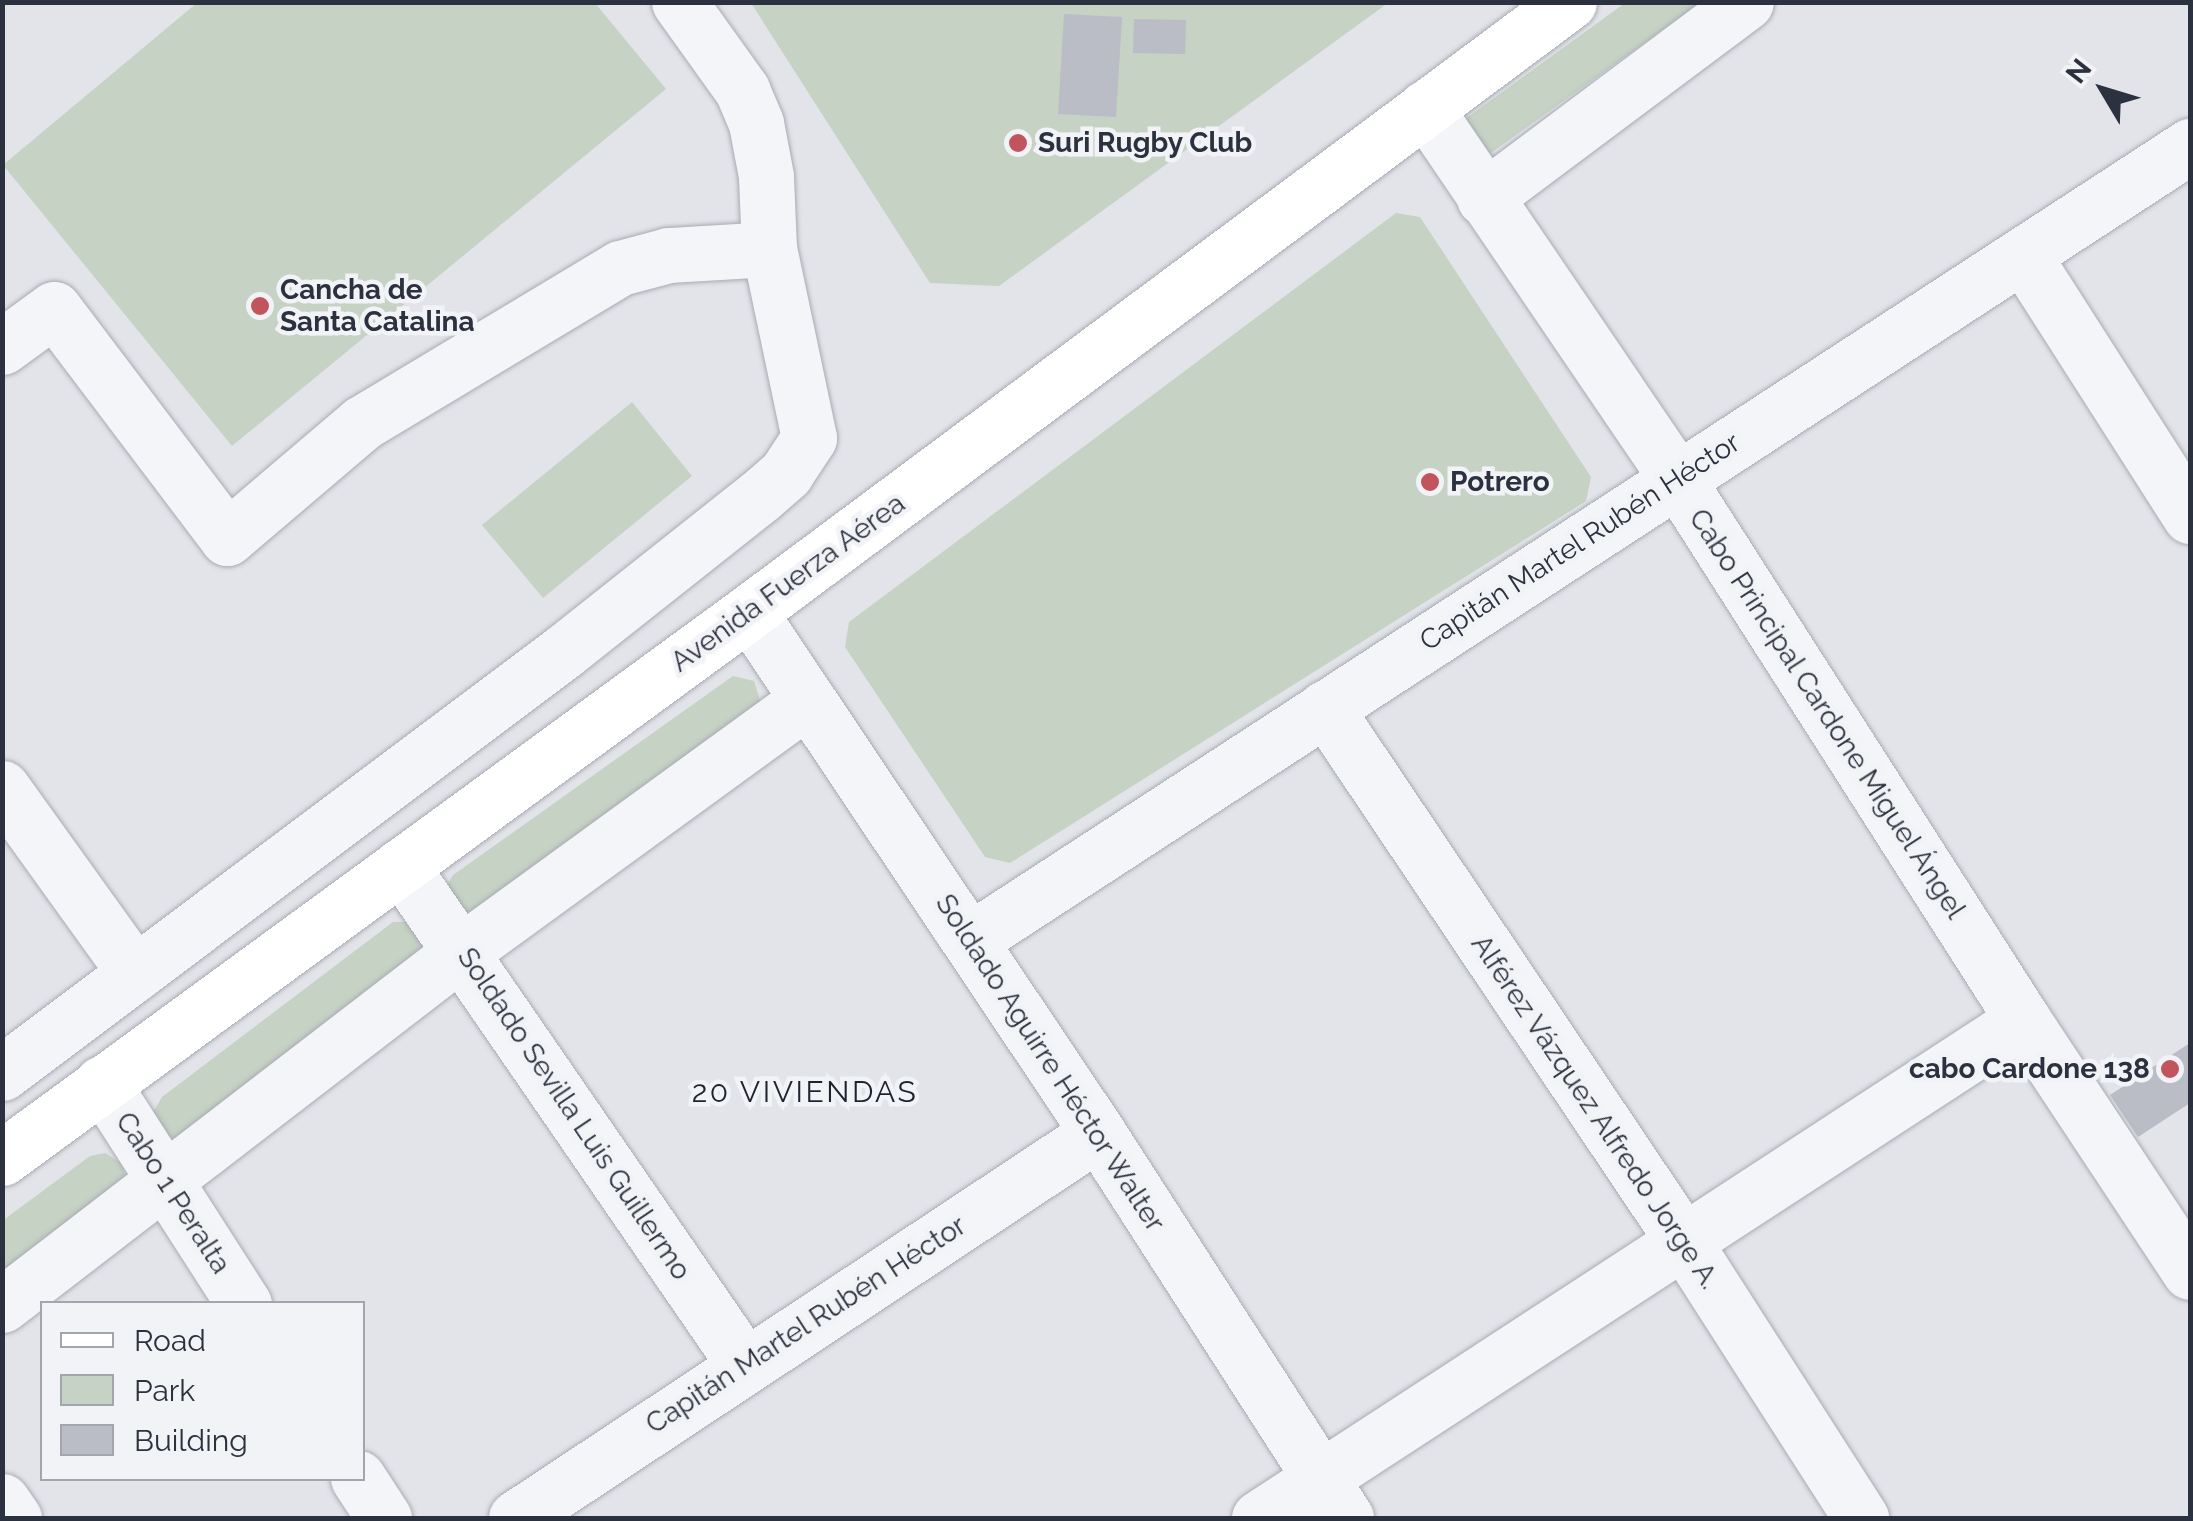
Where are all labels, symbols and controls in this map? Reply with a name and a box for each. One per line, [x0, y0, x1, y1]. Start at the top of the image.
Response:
north arrow [2053, 40, 2153, 140]
text: N [2059, 53, 2099, 90]
place label: Suri Rugby Club [1038, 126, 1253, 160]
marker: Suri Rugby Club [1007, 132, 1029, 154]
place label: Cancha de Santa Catalina [280, 273, 475, 339]
marker: Cancha de Santa Catalina [249, 295, 271, 317]
street label: Capitán Martel Rubén Héctor [1413, 426, 1747, 658]
place label: Potrero [1450, 465, 1550, 499]
marker: Potrero [1419, 471, 1441, 493]
street label: Avenida Fuerza Aérea [664, 487, 912, 679]
street label: Cabo Principal Cardone Miguel Ángel [1681, 502, 1973, 926]
street label: Soldado Aguirre Héctor Walter [928, 887, 1172, 1239]
street label: Alférez Vázquez Alfredo Jorge A. [1463, 927, 1727, 1297]
street label: Soldado Sevilla Luis Guillermo [450, 942, 698, 1286]
place label: cabo Cardone 138 [1909, 1052, 2150, 1086]
marker: cabo Cardone 138 [2159, 1058, 2181, 1080]
district label: 20 VIVIENDAS [691, 1074, 919, 1110]
street label: Cabo 1 Peralta [108, 1106, 238, 1280]
street label: Capitán Martel Rubén Héctor [639, 1209, 973, 1441]
legend [40, 1301, 365, 1481]
text: Road [134, 1323, 206, 1358]
text: Park [134, 1373, 195, 1408]
text: Building [134, 1423, 248, 1458]

